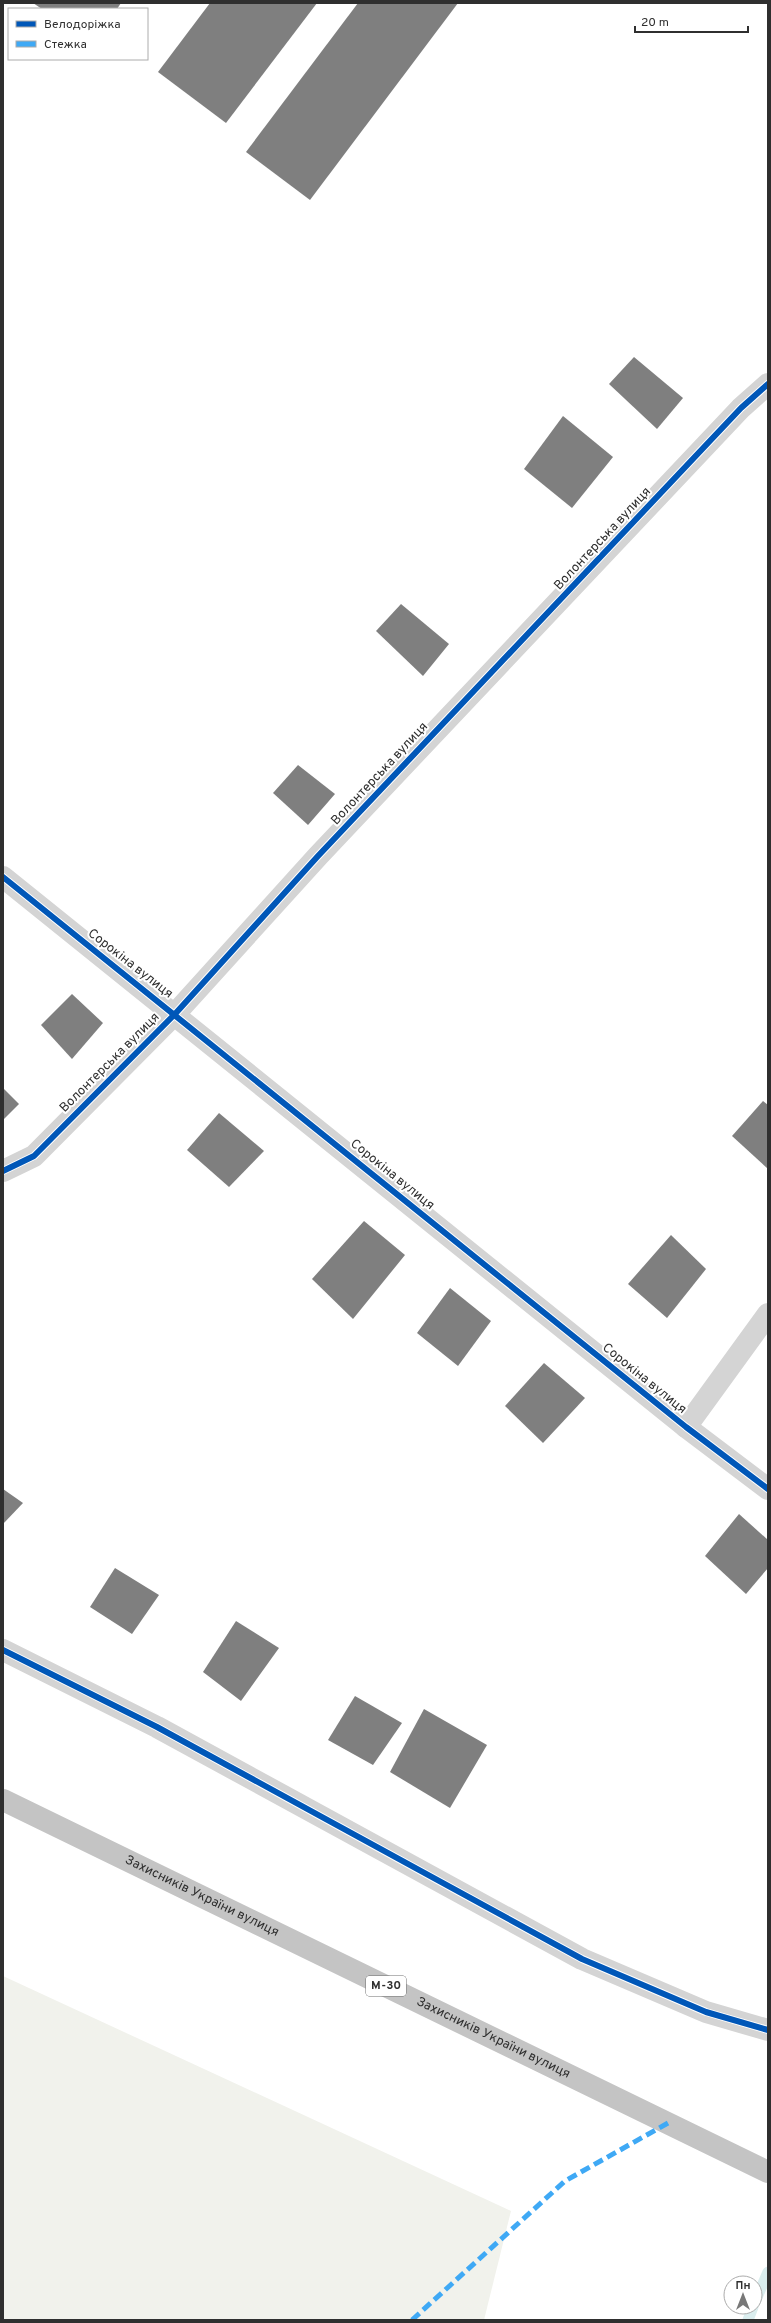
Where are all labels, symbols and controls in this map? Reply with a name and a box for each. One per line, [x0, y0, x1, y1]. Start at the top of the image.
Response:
legend [8, 8, 148, 60]
scale bar [635, 8, 748, 34]
text: 20 m [641, 15, 669, 31]
text: Велодоріжка [44, 17, 121, 33]
text: Стежка [44, 37, 87, 53]
street label: Волонтерська вулиця [551, 484, 655, 594]
street label: Волонтерська вулиця [328, 719, 432, 829]
street label: Сорокіна вулиця [84, 926, 176, 1002]
street label: Волонтерська вулиця [57, 1010, 163, 1116]
street label: Сорокіна вулиця [347, 1136, 437, 1214]
street label: Сорокіна вулиця [599, 1340, 689, 1418]
street label: Захисників України вулиця [122, 1852, 281, 1941]
road number: М-30 [366, 1976, 406, 1996]
street label: Захисників України вулиця [414, 1994, 573, 2083]
north arrow [723, 2275, 763, 2315]
text: Пн [736, 2279, 750, 2293]

